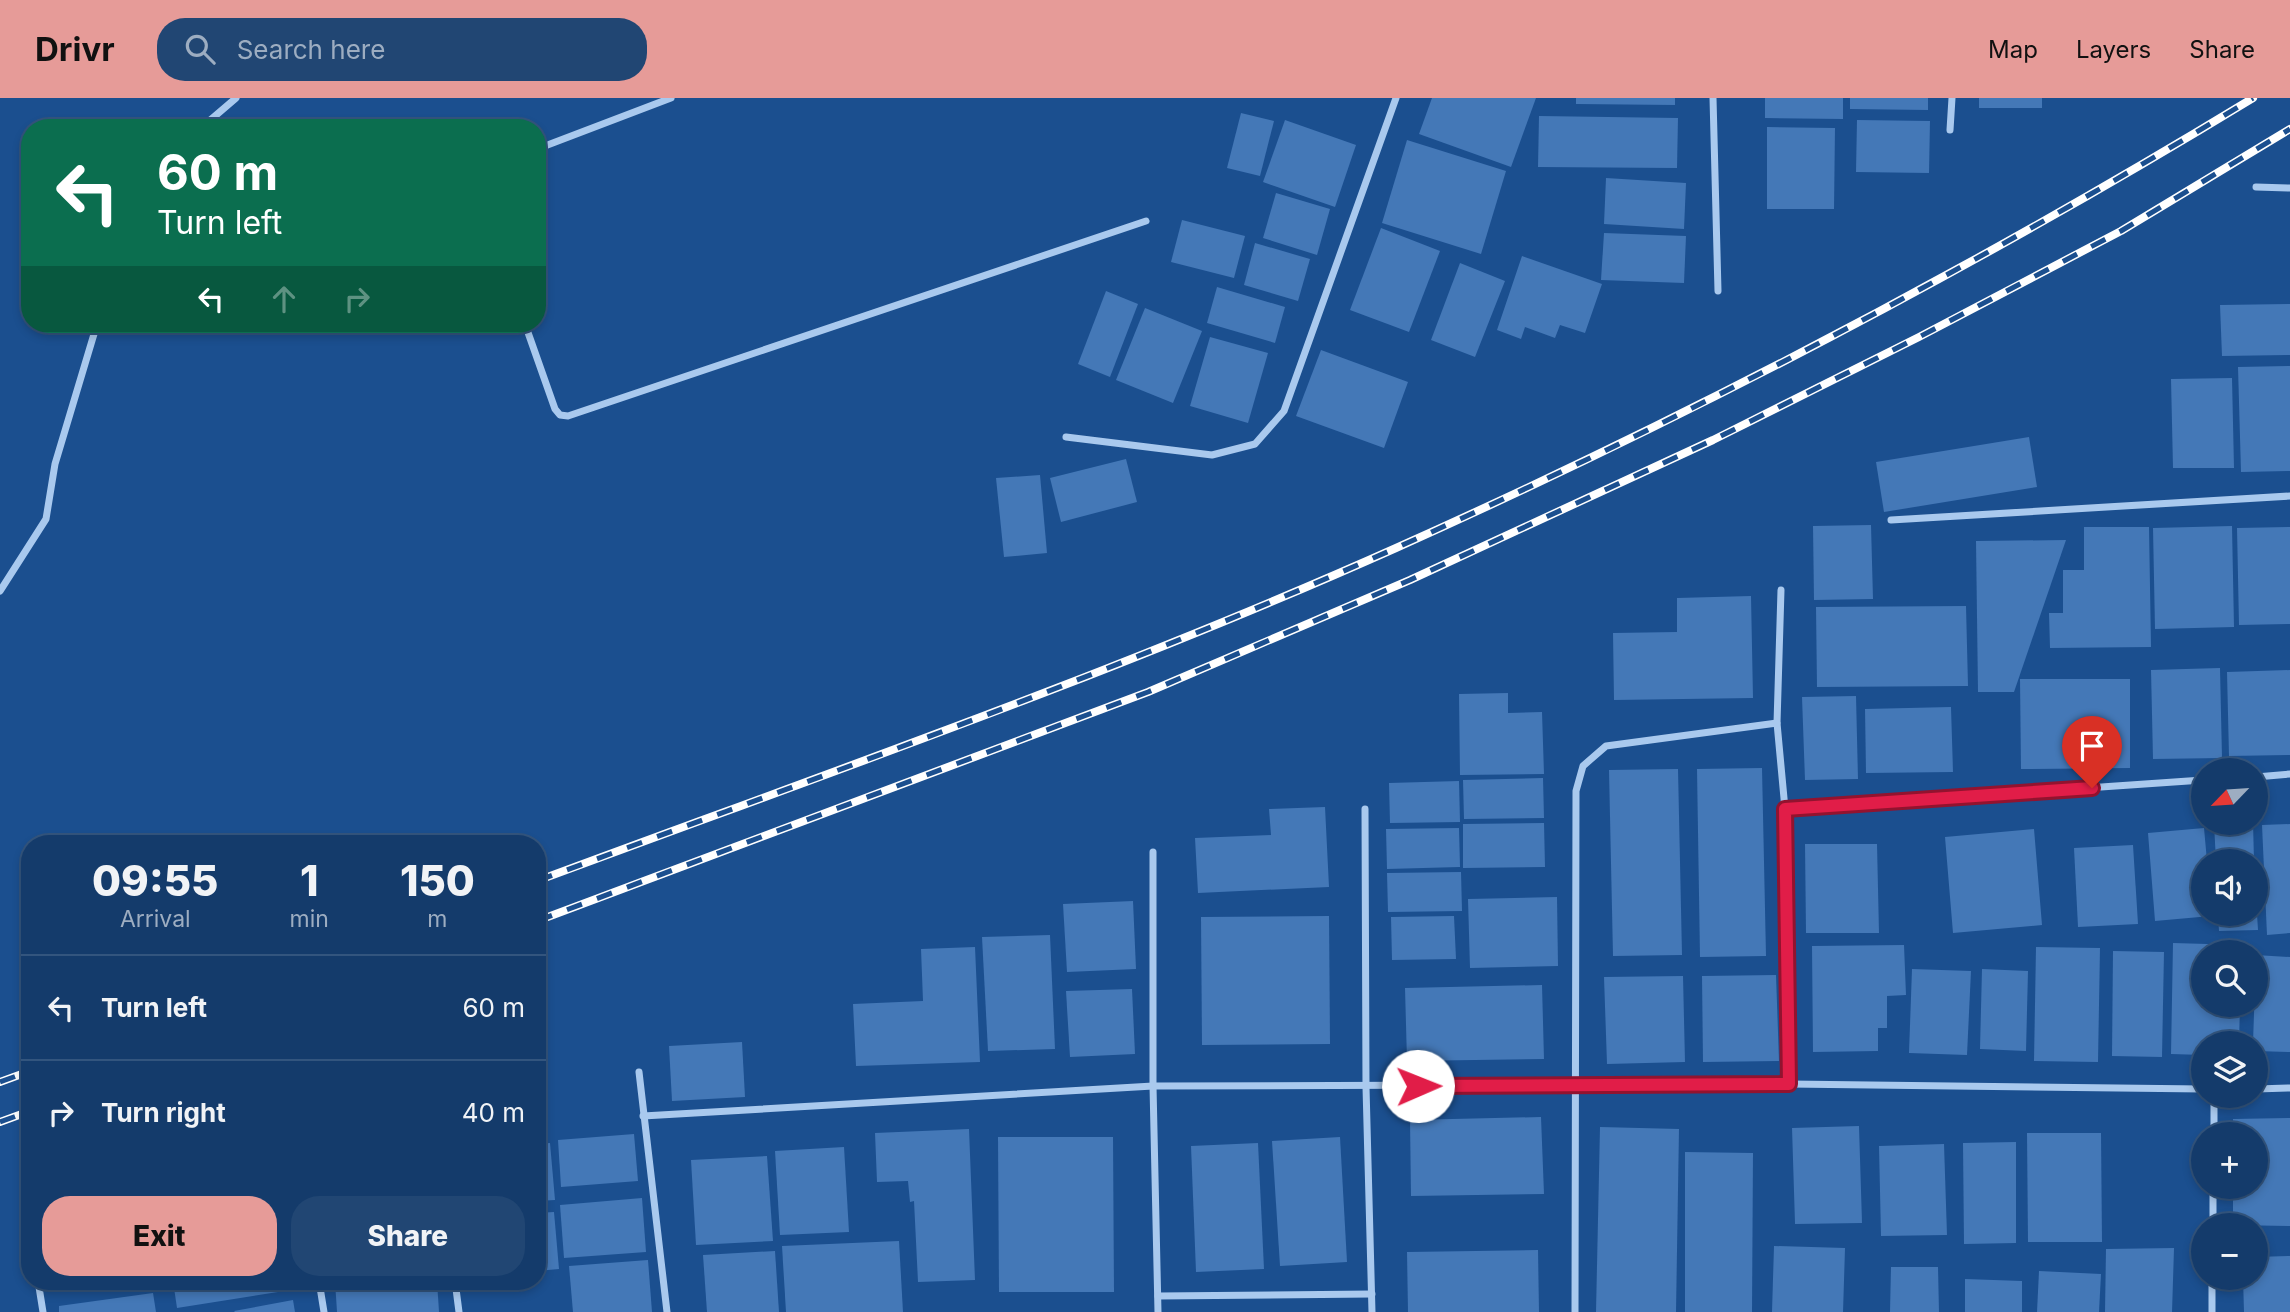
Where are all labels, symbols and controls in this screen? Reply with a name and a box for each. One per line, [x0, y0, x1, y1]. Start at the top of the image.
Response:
search box [157, 18, 647, 81]
text: Drivr [35, 29, 115, 69]
icon: search [181, 30, 219, 68]
text: Search here [237, 34, 385, 65]
text: Map [1988, 35, 2038, 64]
text: Layers [2076, 35, 2151, 64]
text: Share [2189, 35, 2255, 64]
text: 60 m [157, 143, 278, 202]
icon: left [42, 147, 133, 238]
text: Turn left [157, 203, 282, 242]
icon: left [192, 280, 230, 318]
icon: ahead [265, 280, 303, 318]
icon: right [338, 280, 376, 318]
pin [2062, 716, 2122, 788]
icon: arrive [2073, 727, 2111, 765]
north arrow [2191, 758, 2268, 835]
map controls [2191, 758, 2268, 1290]
button: sound [2191, 849, 2268, 926]
text: 09:55 [92, 855, 218, 906]
text: 1 [300, 855, 318, 906]
text: 150 [400, 855, 475, 906]
text: Arrival [120, 905, 191, 933]
text: min [290, 905, 329, 933]
text: m [427, 905, 447, 933]
button: search [2191, 940, 2268, 1017]
icon: left [42, 989, 80, 1027]
text: Turn left [101, 992, 207, 1023]
text: 60 m [462, 992, 525, 1023]
button: layers [2191, 1031, 2268, 1108]
position arrow [1381, 1049, 1455, 1123]
icon: right [42, 1094, 80, 1132]
text: Turn right [101, 1097, 226, 1128]
text: 40 m [462, 1097, 525, 1128]
button: + [2191, 1122, 2268, 1199]
button: Exit [42, 1196, 277, 1276]
button: Share [291, 1196, 525, 1276]
button: − [2191, 1213, 2268, 1290]

